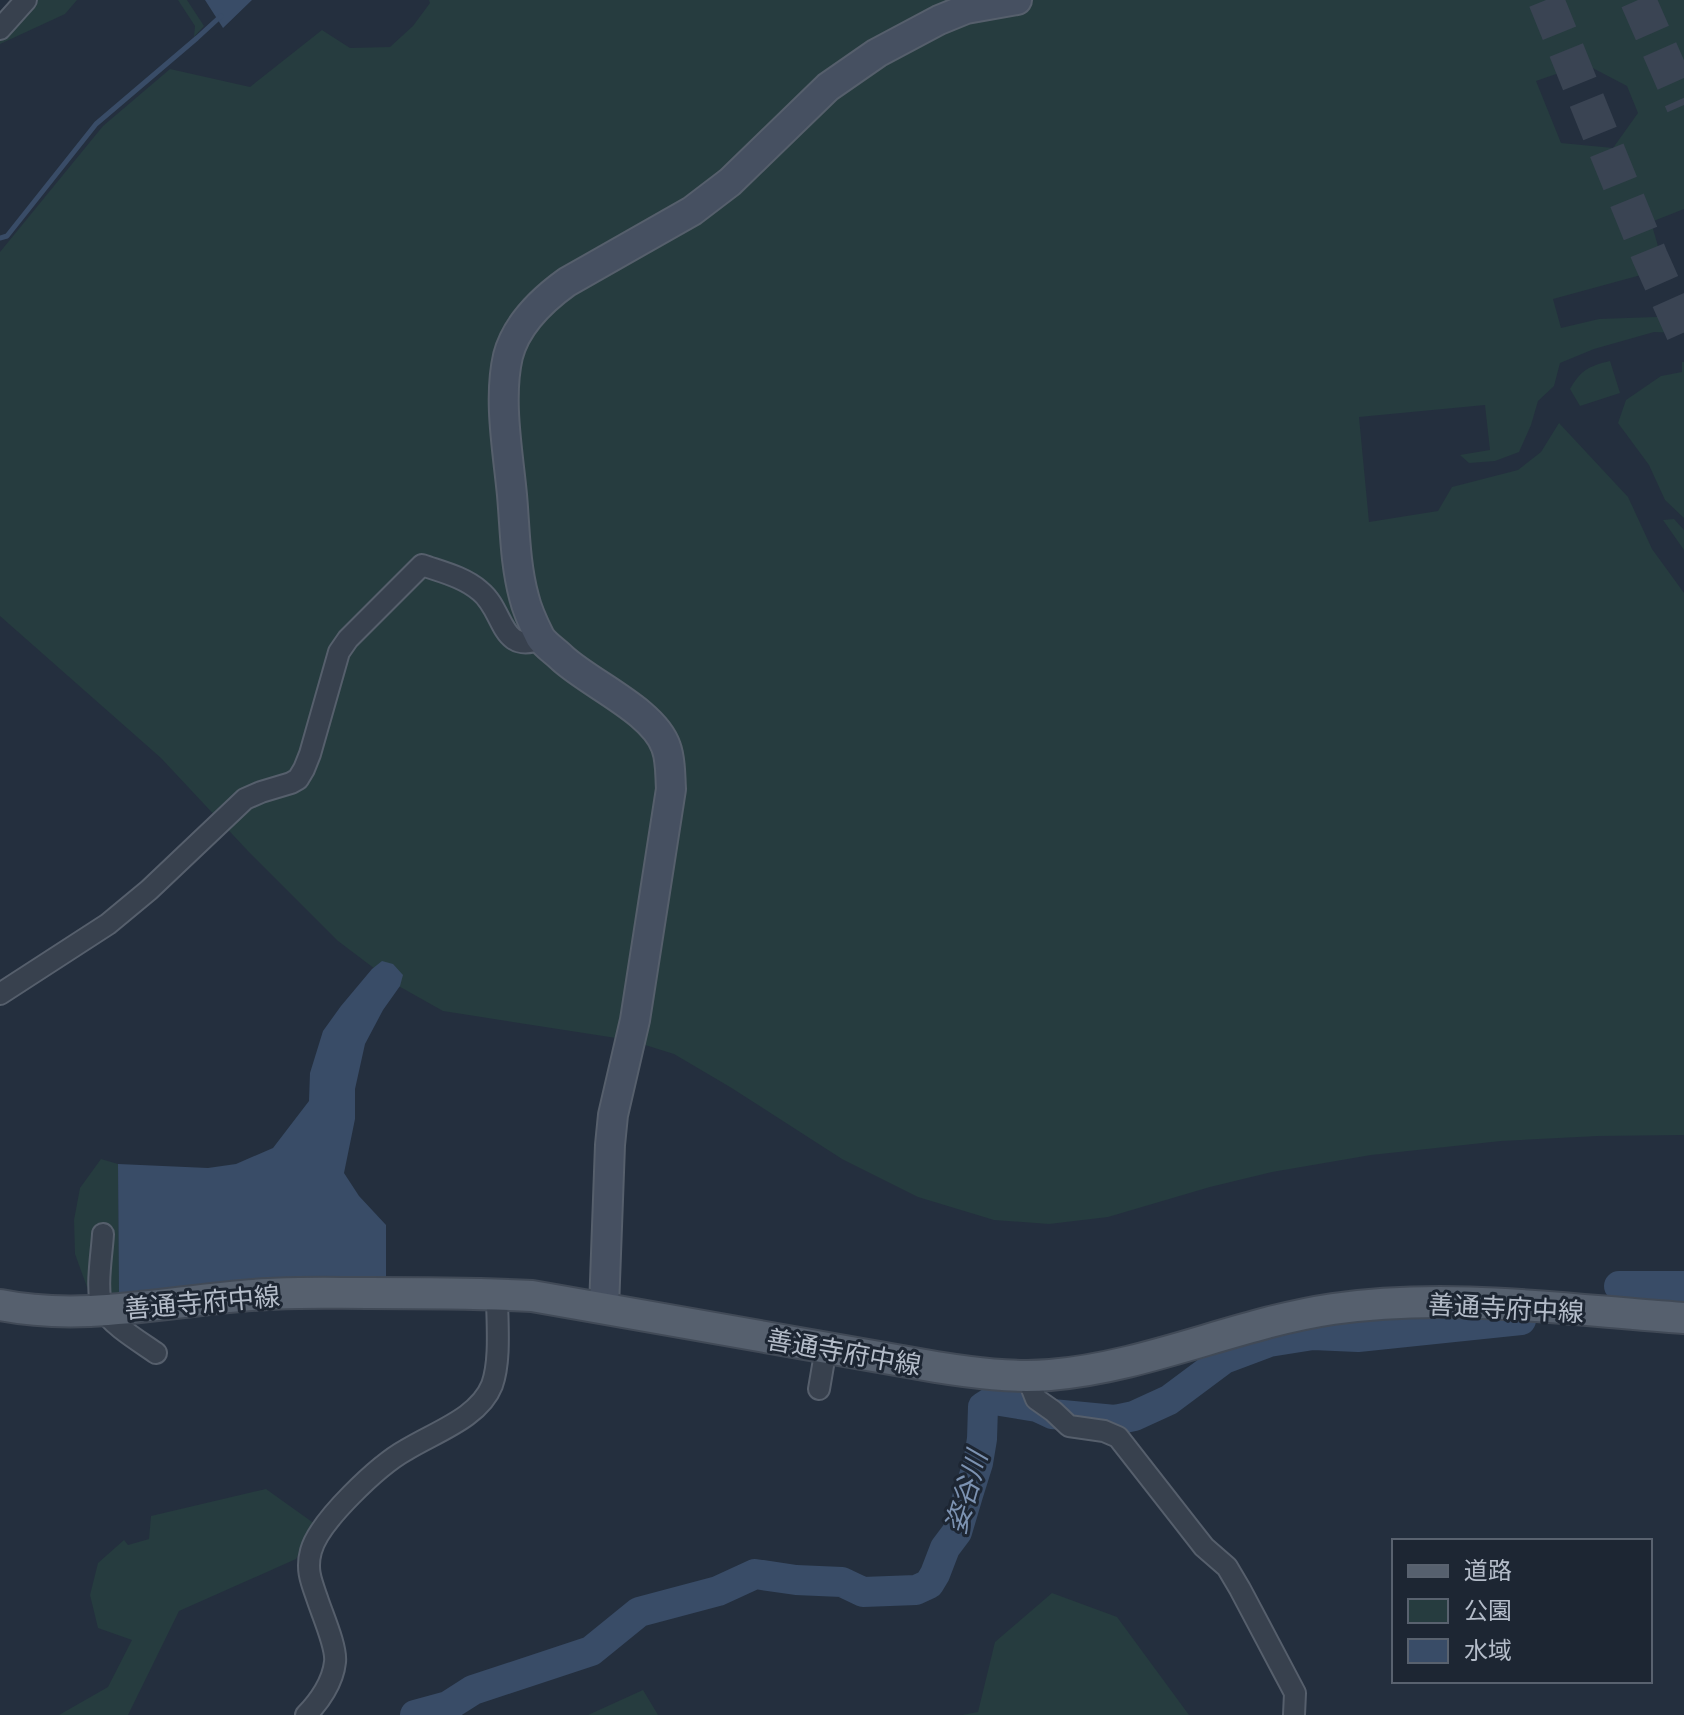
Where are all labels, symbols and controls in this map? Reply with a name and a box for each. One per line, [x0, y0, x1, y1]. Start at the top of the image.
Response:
street label: 善通寺府中線 [123, 1279, 281, 1323]
street label: 善通寺府中線 [1427, 1287, 1585, 1327]
street label: 善通寺府中線 [764, 1322, 924, 1380]
water label: 姿谷川 [937, 1444, 994, 1537]
legend [1392, 1539, 1652, 1683]
text: 道路 [1464, 1555, 1512, 1584]
text: 公園 [1464, 1595, 1512, 1624]
text: 水域 [1464, 1635, 1512, 1664]

